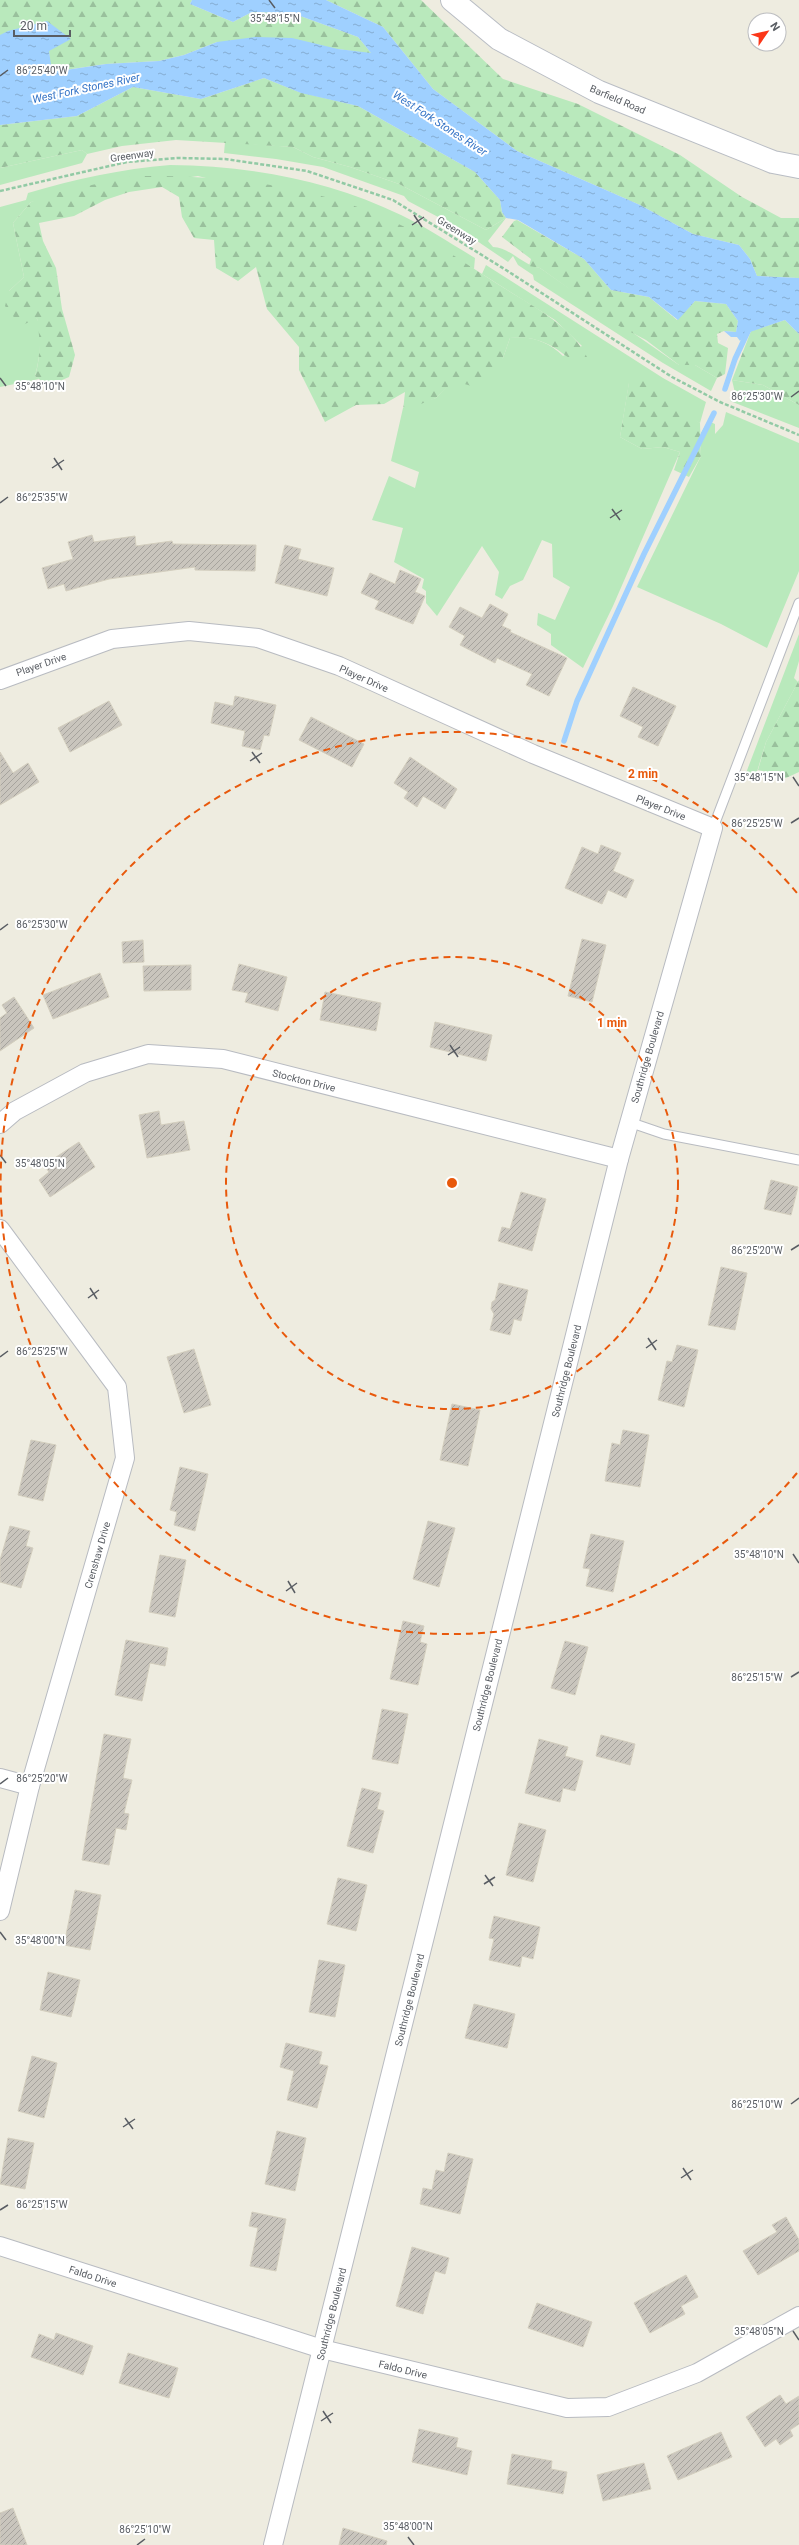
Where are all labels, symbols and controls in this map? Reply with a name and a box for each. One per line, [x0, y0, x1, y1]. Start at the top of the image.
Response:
scale bar [14, 12, 70, 38]
north arrow [747, 12, 787, 52]
text: 35°48'15"N [250, 13, 300, 24]
text: 20 m [20, 19, 47, 33]
text: N [767, 20, 783, 34]
text: 86°25'40"W [16, 65, 68, 76]
water label: West Fork Stones River [31, 71, 141, 106]
street label: Barfield Road [588, 83, 647, 116]
water label: West Fork Stones River [390, 88, 489, 159]
street label: Greenway [110, 147, 155, 164]
street label: Greenway [435, 214, 478, 247]
text: 35°48'10"N [15, 381, 65, 392]
text: 86°25'30"W [731, 391, 783, 402]
text: 86°25'35"W [16, 492, 68, 503]
street label: Player Drive [15, 651, 68, 678]
street label: Player Drive [338, 663, 390, 694]
text: 2 min [628, 767, 658, 781]
text: 35°48'15"N [734, 772, 784, 783]
street label: Player Drive [634, 793, 687, 822]
text: 86°25'25"W [731, 818, 783, 829]
text: 86°25'30"W [16, 919, 68, 930]
street label: Southridge Boulevard [629, 1010, 666, 1104]
text: 1 min [597, 1016, 627, 1030]
street label: Stockton Drive [271, 1067, 336, 1094]
text: 35°48'05"N [15, 1158, 65, 1169]
centre of rings [445, 1176, 459, 1190]
text: 86°25'20"W [731, 1245, 783, 1256]
street label: Southridge Boulevard [550, 1324, 583, 1419]
text: 86°25'25"W [16, 1346, 68, 1357]
street label: Crenshaw Drive [83, 1520, 112, 1590]
text: 35°48'10"N [734, 1549, 784, 1560]
street label: Southridge Boulevard [471, 1638, 504, 1733]
text: 86°25'15"W [731, 1672, 783, 1683]
text: 86°25'20"W [16, 1773, 68, 1784]
text: 35°48'00"N [15, 1935, 65, 1946]
street label: Southridge Boulevard [393, 1953, 426, 2048]
text: 86°25'10"W [731, 2099, 783, 2110]
text: 86°25'15"W [16, 2199, 68, 2210]
street label: Faldo Drive [68, 2264, 118, 2289]
street label: Southridge Boulevard [315, 2267, 348, 2362]
text: 35°48'05"N [734, 2326, 784, 2337]
street label: Faldo Drive [378, 2358, 428, 2381]
text: 35°48'00"N [383, 2521, 433, 2532]
text: 86°25'10"W [119, 2524, 171, 2535]

